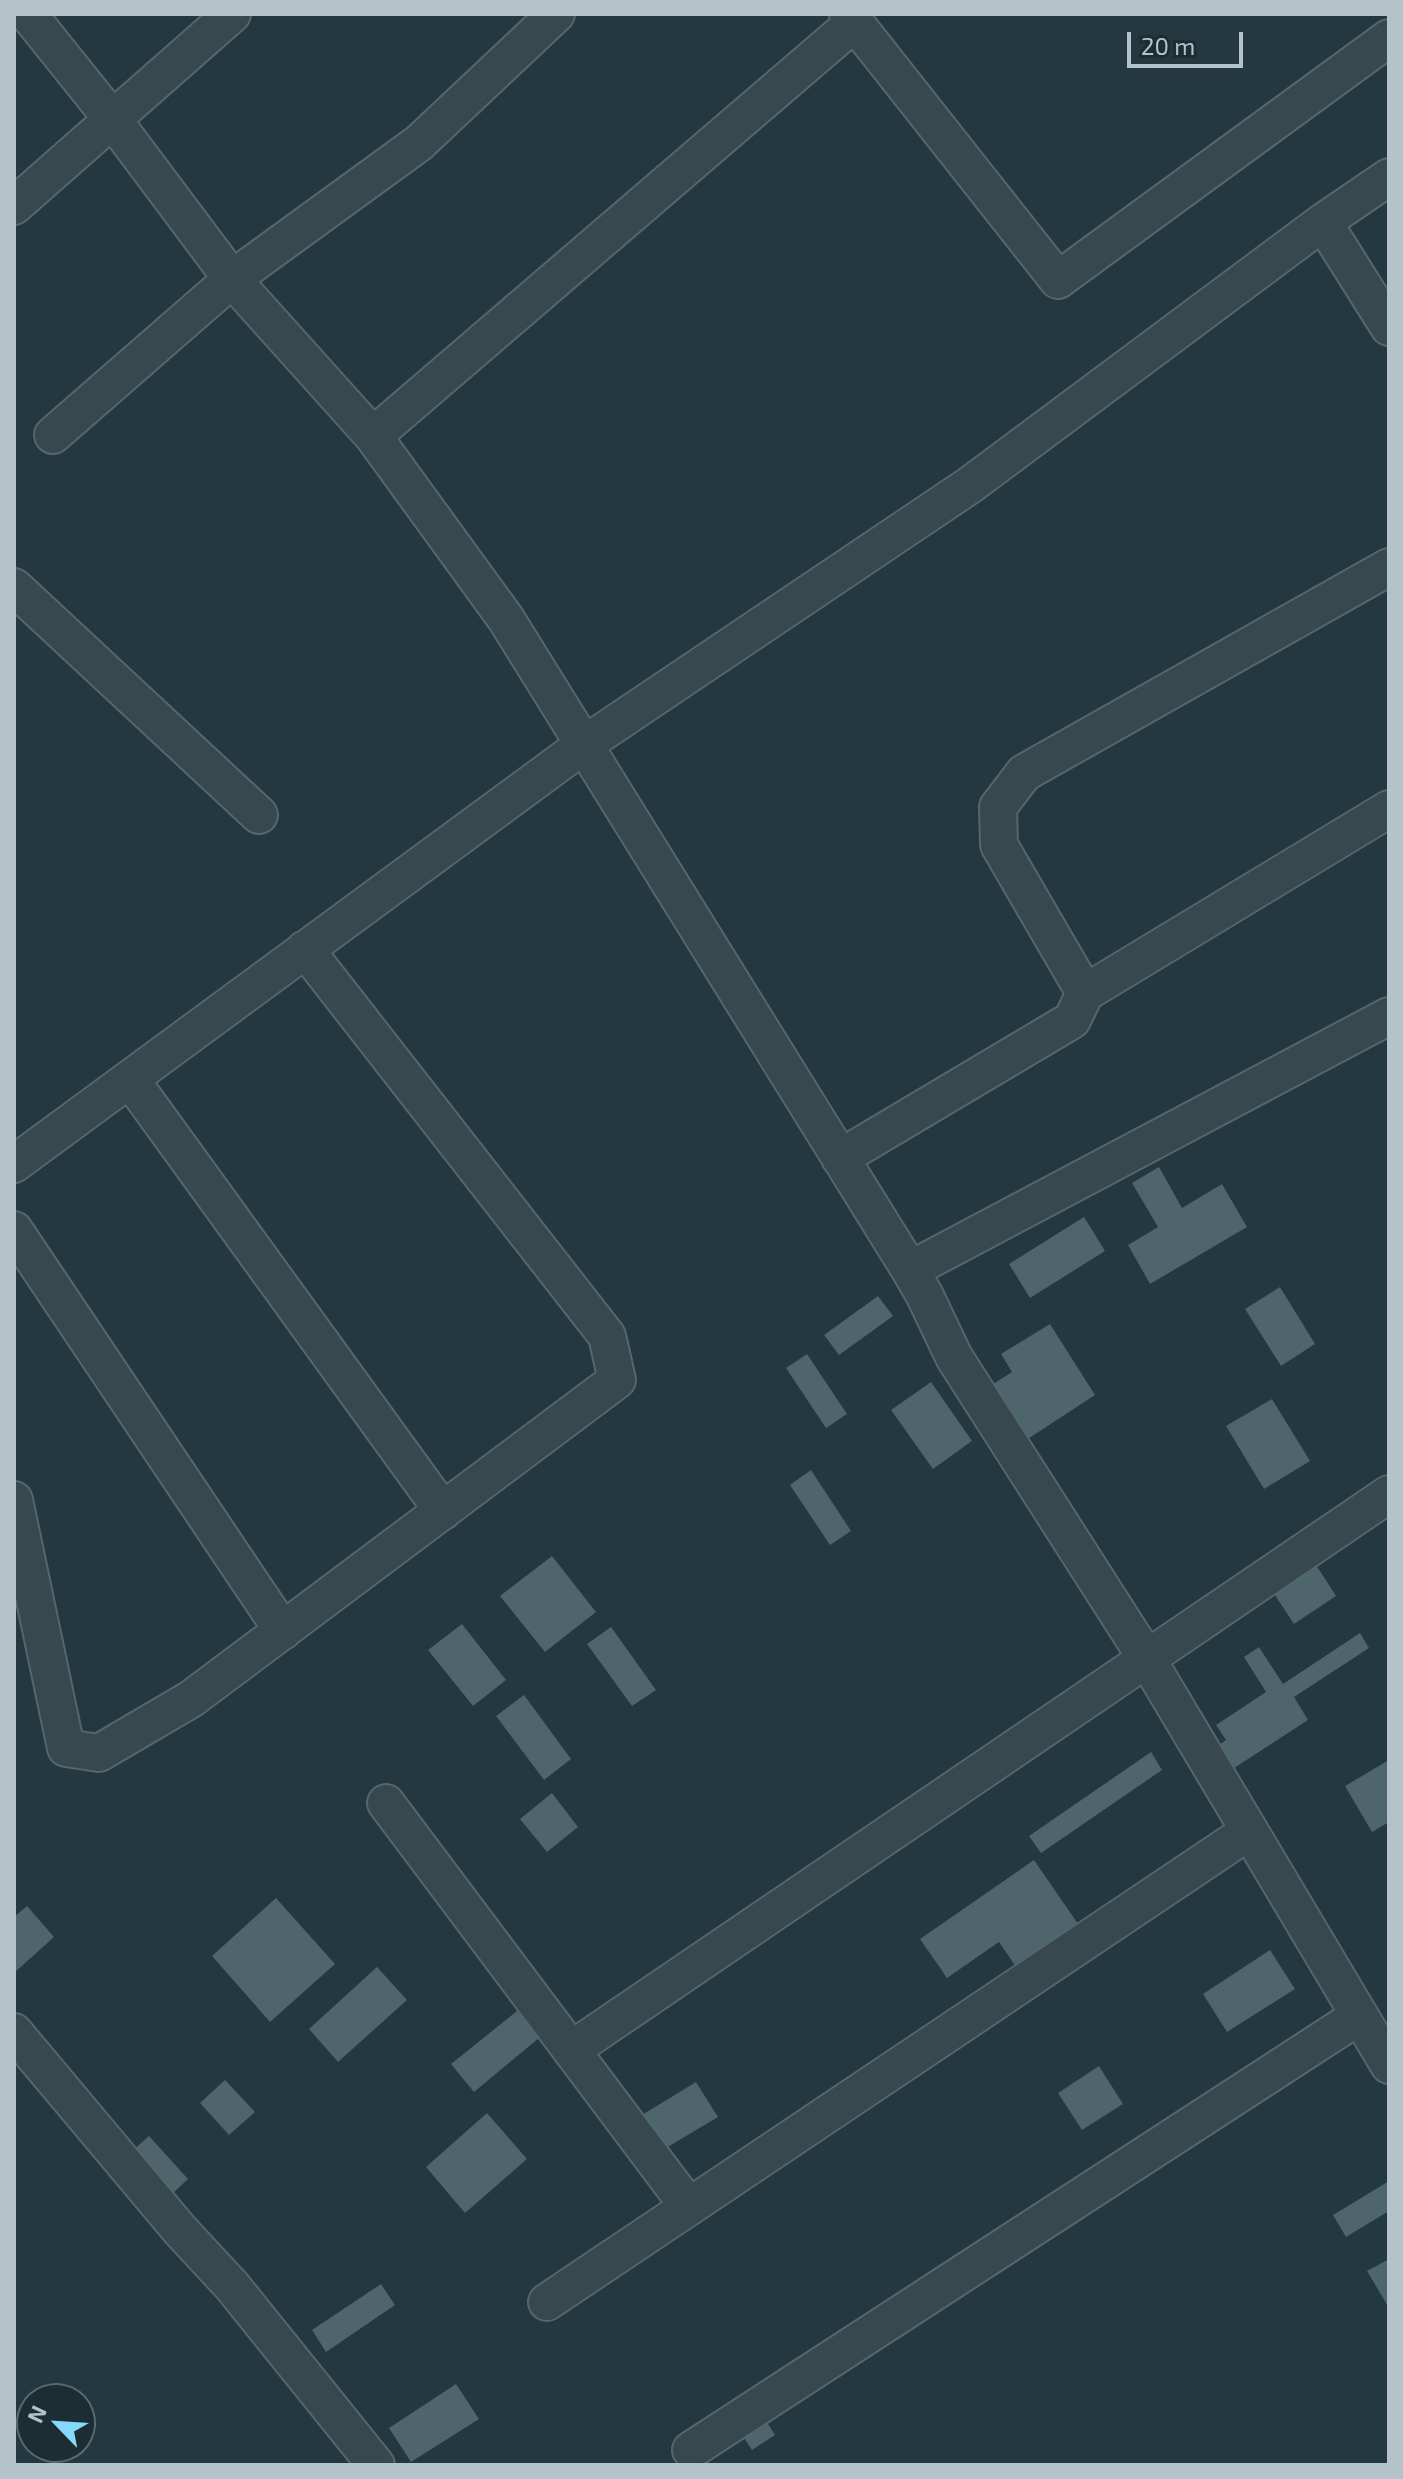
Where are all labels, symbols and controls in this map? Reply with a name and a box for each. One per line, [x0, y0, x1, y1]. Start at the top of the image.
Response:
scale bar [1131, 16, 1247, 66]
text: 20 m [1141, 31, 1195, 60]
north arrow [16, 2383, 96, 2463]
text: N [21, 2401, 51, 2426]

